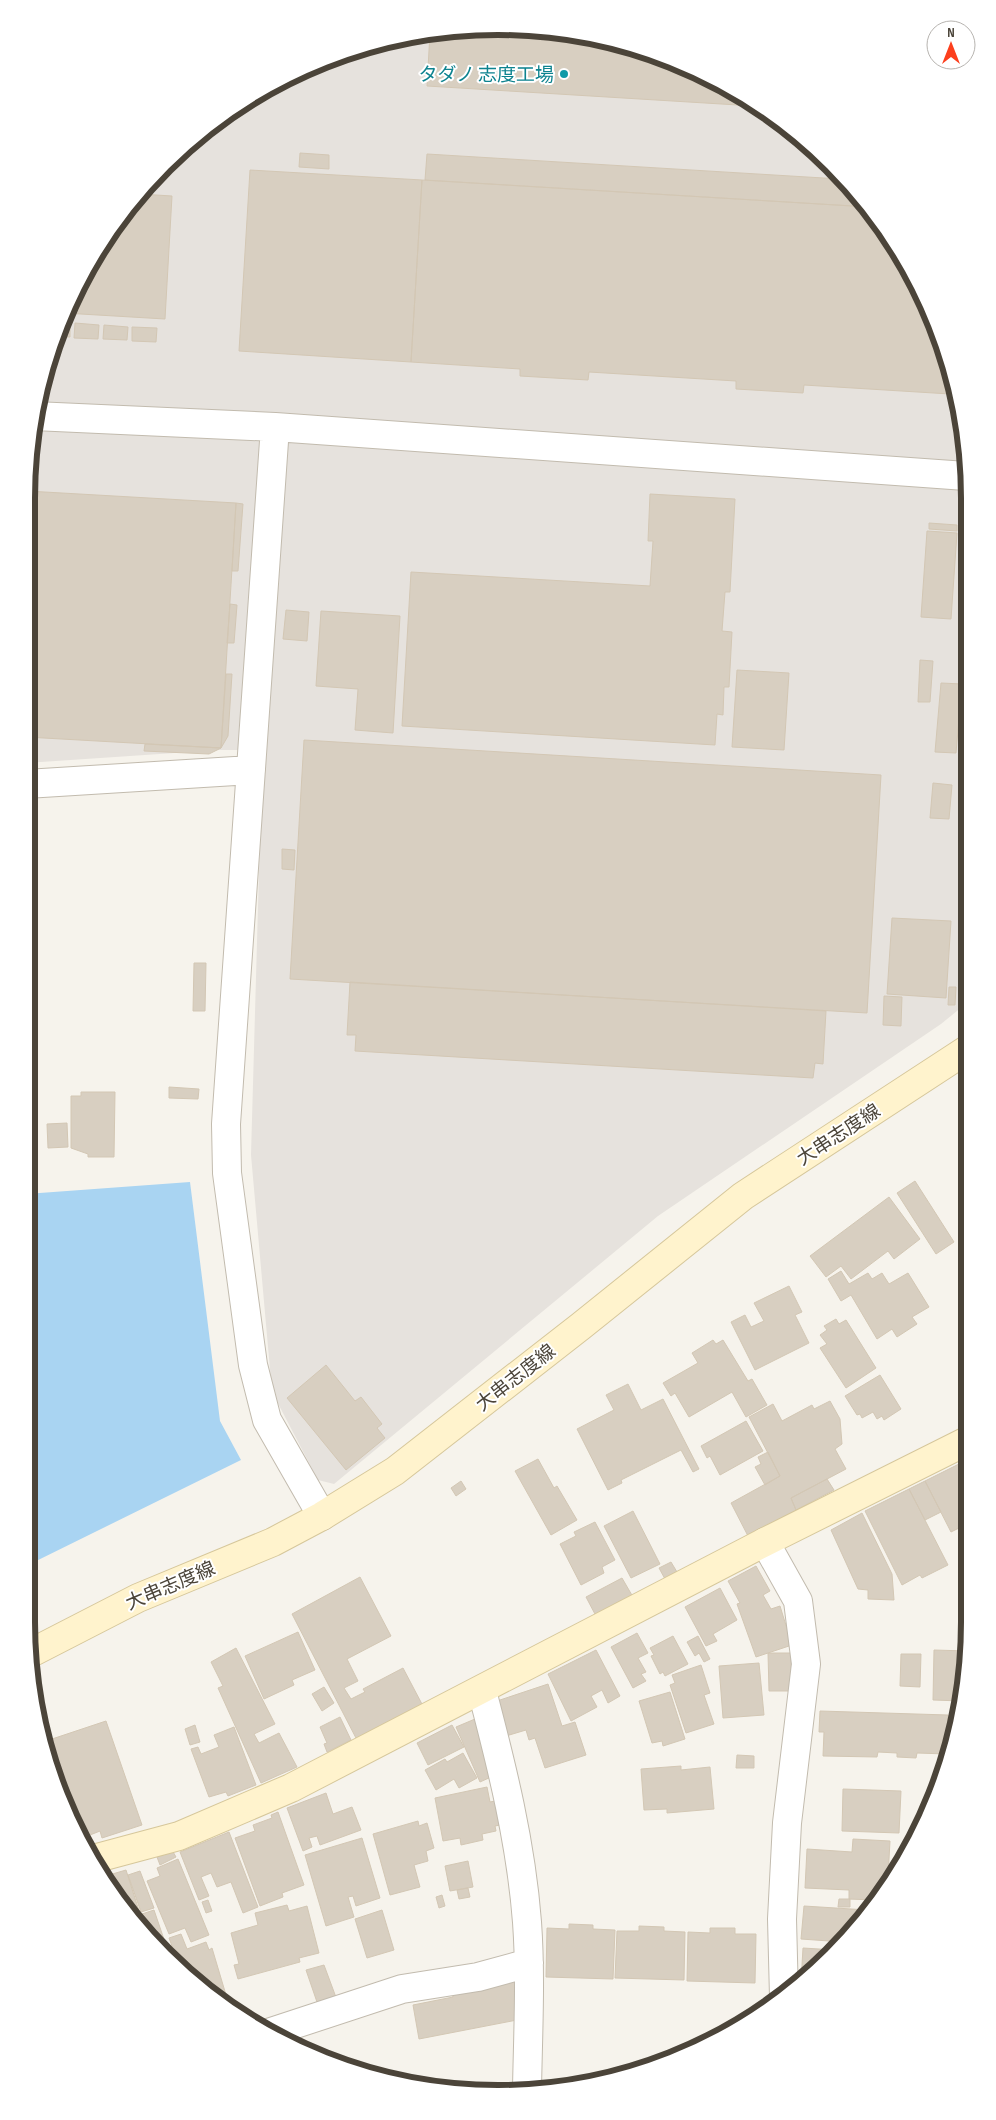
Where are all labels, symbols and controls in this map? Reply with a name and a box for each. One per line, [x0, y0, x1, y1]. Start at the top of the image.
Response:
north arrow [926, 20, 976, 70]
text: N [947, 24, 955, 41]
place label: タダノ 志度工場 [419, 64, 554, 87]
marker: タダノ 志度工場 [558, 68, 570, 80]
street label: 大串志度線 [793, 1100, 885, 1171]
street label: 大串志度線 [471, 1340, 560, 1416]
street label: 大串志度線 [122, 1557, 219, 1616]

